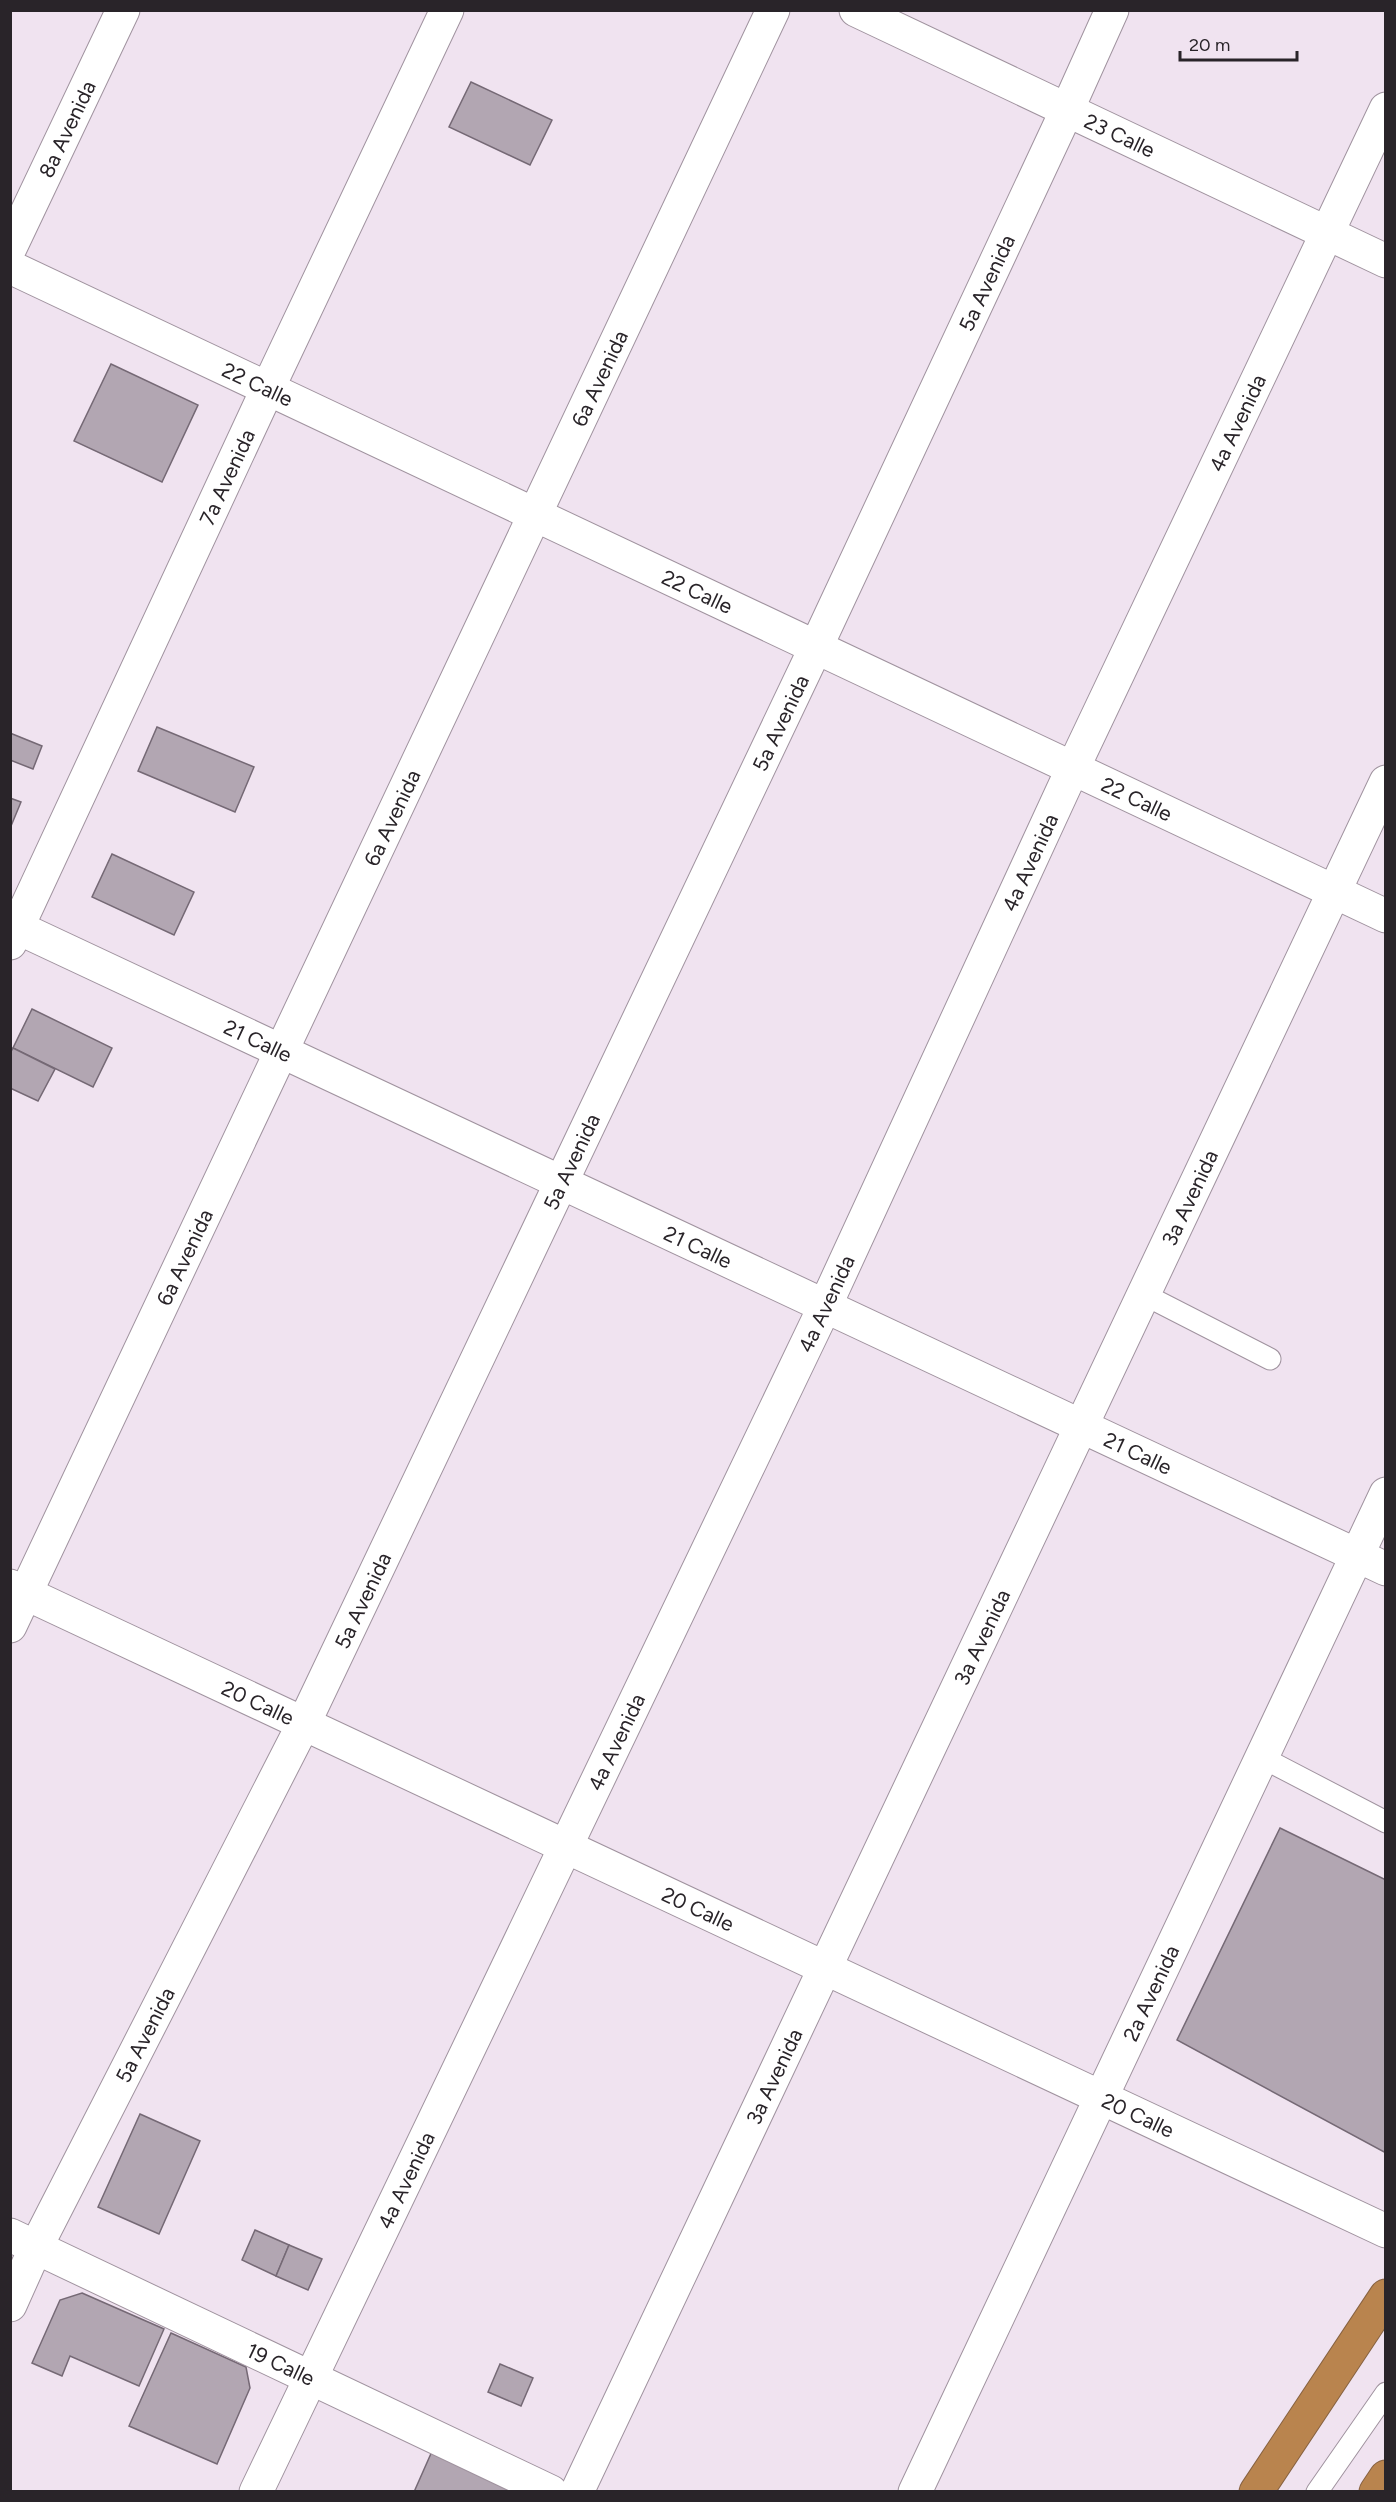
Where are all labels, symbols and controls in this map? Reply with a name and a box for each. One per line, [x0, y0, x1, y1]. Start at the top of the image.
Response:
scale bar [1180, 24, 1297, 62]
text: 20 m [1189, 34, 1230, 56]
street label: 8a Avenida [33, 76, 100, 181]
street label: 23 Calle [1081, 108, 1159, 162]
street label: 5a Avenida [953, 230, 1020, 335]
street label: 6a Avenida [566, 326, 633, 430]
street label: 22 Calle [218, 357, 297, 411]
street label: 4a Avenida [1203, 370, 1271, 475]
street label: 7a Avenida [194, 425, 260, 529]
street label: 22 Calle [658, 564, 737, 619]
street label: 5a Avenida [746, 670, 814, 775]
street label: 6a Avenida [358, 765, 425, 870]
street label: 22 Calle [1098, 771, 1176, 826]
street label: 4a Avenida [996, 810, 1063, 915]
street label: 21 Calle [220, 1014, 296, 1067]
street label: 5a Avenida [538, 1109, 605, 1214]
street label: 3a Avenida [1156, 1146, 1223, 1250]
street label: 6a Avenida [151, 1205, 218, 1309]
street label: 21 Calle [660, 1220, 736, 1273]
street label: 4a Avenida [792, 1251, 859, 1356]
street label: 21 Calle [1100, 1426, 1176, 1479]
street label: 5a Avenida [329, 1548, 396, 1653]
street label: 3a Avenida [948, 1585, 1015, 1689]
street label: 20 Calle [218, 1675, 298, 1730]
street label: 4a Avenida [582, 1689, 650, 1794]
street label: 20 Calle [658, 1881, 738, 1936]
street label: 2a Avenida [1117, 1941, 1184, 2045]
street label: 5a Avenida [110, 1983, 179, 2087]
street label: 3a Avenida [740, 2024, 807, 2128]
street label: 20 Calle [1098, 2087, 1178, 2143]
street label: 4a Avenida [372, 2127, 440, 2233]
street label: 19 Calle [243, 2337, 319, 2391]

